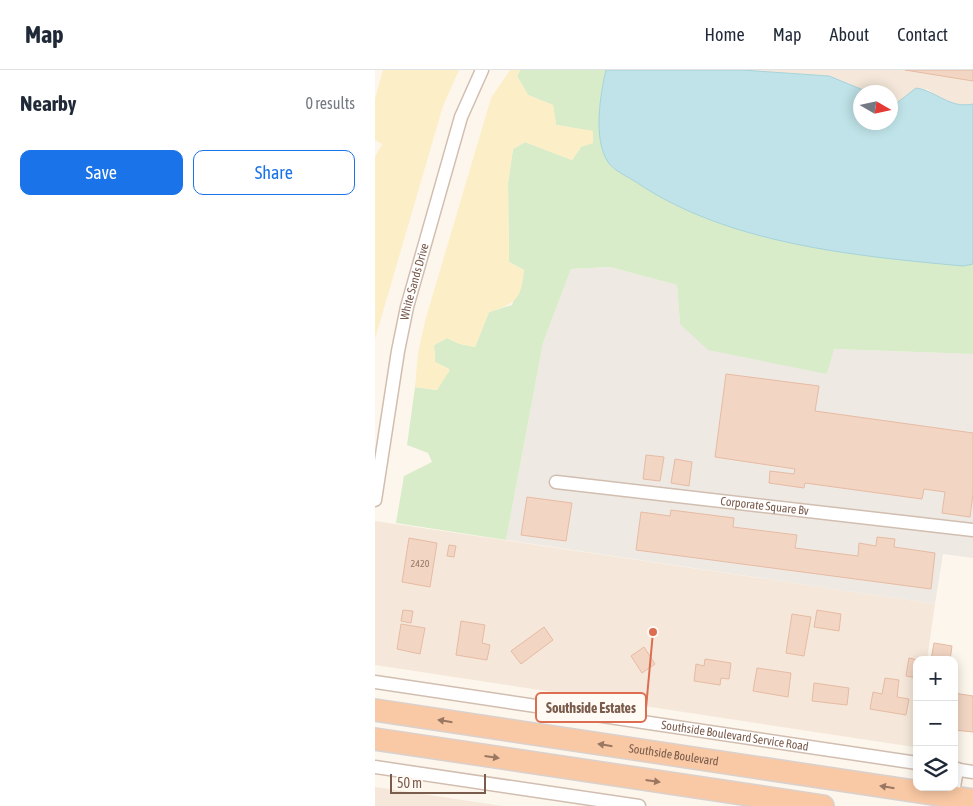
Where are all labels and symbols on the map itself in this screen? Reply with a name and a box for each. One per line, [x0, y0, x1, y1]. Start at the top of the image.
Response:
north arrow [853, 85, 898, 130]
street label: White Sands Drive [397, 242, 432, 321]
street label: Corporate Square Bv [720, 494, 810, 518]
house number: 2420 [411, 558, 430, 569]
callout: Southside Estates [536, 693, 646, 722]
text: Southside Estates [546, 700, 636, 716]
one-way arrow [436, 716, 452, 724]
street label: Southside Boulevard Service Road [660, 718, 810, 754]
one-way arrow [597, 741, 613, 749]
street label: Southside Boulevard [628, 741, 720, 769]
one-way arrow [485, 753, 501, 761]
scale bar [390, 771, 486, 794]
one-way arrow [646, 777, 662, 785]
one-way arrow [879, 783, 895, 791]

